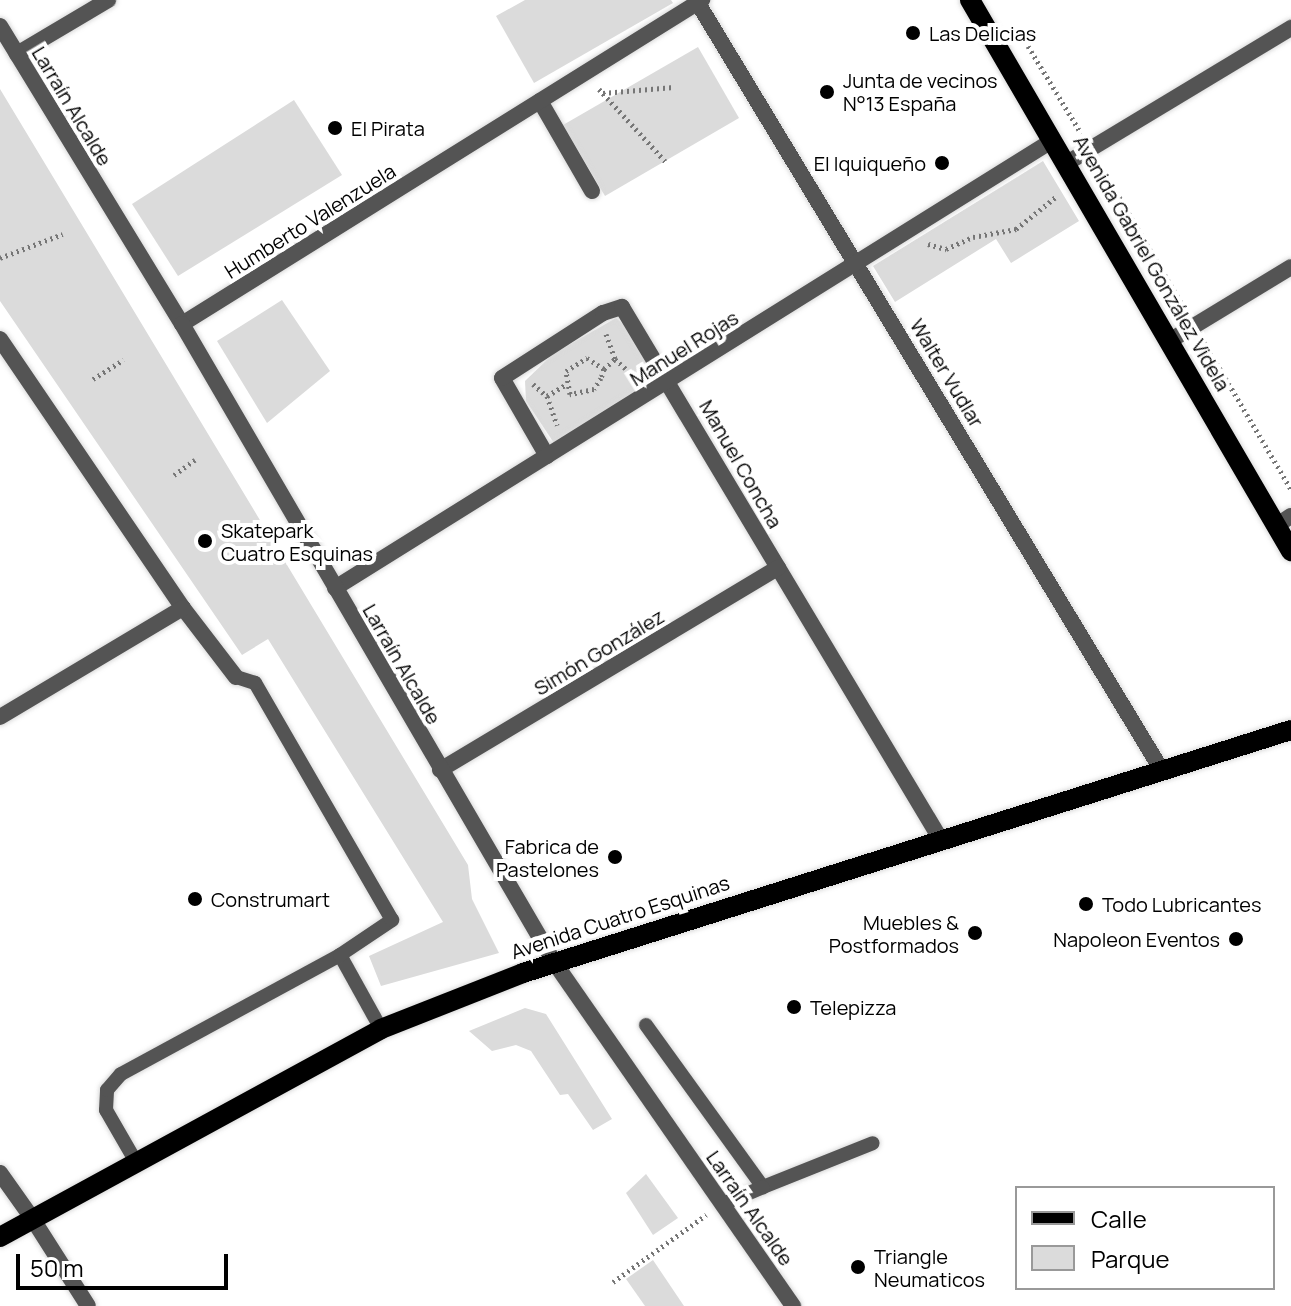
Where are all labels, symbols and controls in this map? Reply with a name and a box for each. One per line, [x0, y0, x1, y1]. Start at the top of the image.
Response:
place label: Las Delicias [929, 21, 1036, 45]
marker: Las Delicias [904, 24, 922, 42]
street label: Larraín Alcalde [27, 42, 117, 170]
place label: Junta de vecinos N°13 España [843, 68, 998, 115]
marker: Junta de vecinos N°13 España [818, 83, 836, 101]
place label: El Pirata [351, 116, 425, 140]
marker: El Pirata [326, 119, 344, 137]
street label: Avenida Gabriel González Videla [1069, 131, 1235, 395]
place label: El Iquiqueño [814, 151, 926, 175]
marker: El Iquiqueño [933, 154, 951, 172]
street label: Humberto Valenzuela [220, 159, 400, 283]
street label: Manuel Rojas [625, 305, 743, 391]
street label: Walter Vudlar [905, 314, 989, 432]
street label: Manuel Concha [695, 396, 787, 532]
place label: Skatepark Cuatro Esquinas [221, 518, 373, 565]
marker: Skatepark Cuatro Esquinas [196, 532, 214, 550]
street label: Larraín Alcalde [358, 600, 446, 728]
street label: Simón González [530, 604, 668, 700]
place label: Fabrica de Pastelones [496, 834, 599, 881]
marker: Fabrica de Pastelones [606, 848, 624, 866]
street label: Avenida Cuatro Esquinas [508, 870, 732, 964]
place label: Construmart [211, 887, 330, 911]
marker: Construmart [186, 890, 204, 908]
place label: Todo Lubricantes [1102, 892, 1261, 916]
marker: Todo Lubricantes [1077, 895, 1095, 913]
place label: Muebles & Postformados [829, 910, 959, 957]
marker: Muebles & Postformados [966, 924, 984, 942]
place label: Napoleon Eventos [1053, 927, 1220, 951]
marker: Napoleon Eventos [1227, 930, 1245, 948]
place label: Telepizza [810, 995, 896, 1019]
marker: Telepizza [785, 998, 803, 1016]
street label: Larraín Alcalde [702, 1146, 798, 1270]
legend [1015, 1186, 1275, 1290]
text: Calle [1091, 1202, 1147, 1235]
scale bar [20, 1238, 232, 1288]
text: Parque [1091, 1242, 1169, 1275]
place label: Triangle Neumaticos [874, 1244, 985, 1291]
text: 50 m [30, 1251, 84, 1284]
marker: Triangle Neumaticos [849, 1258, 867, 1276]

